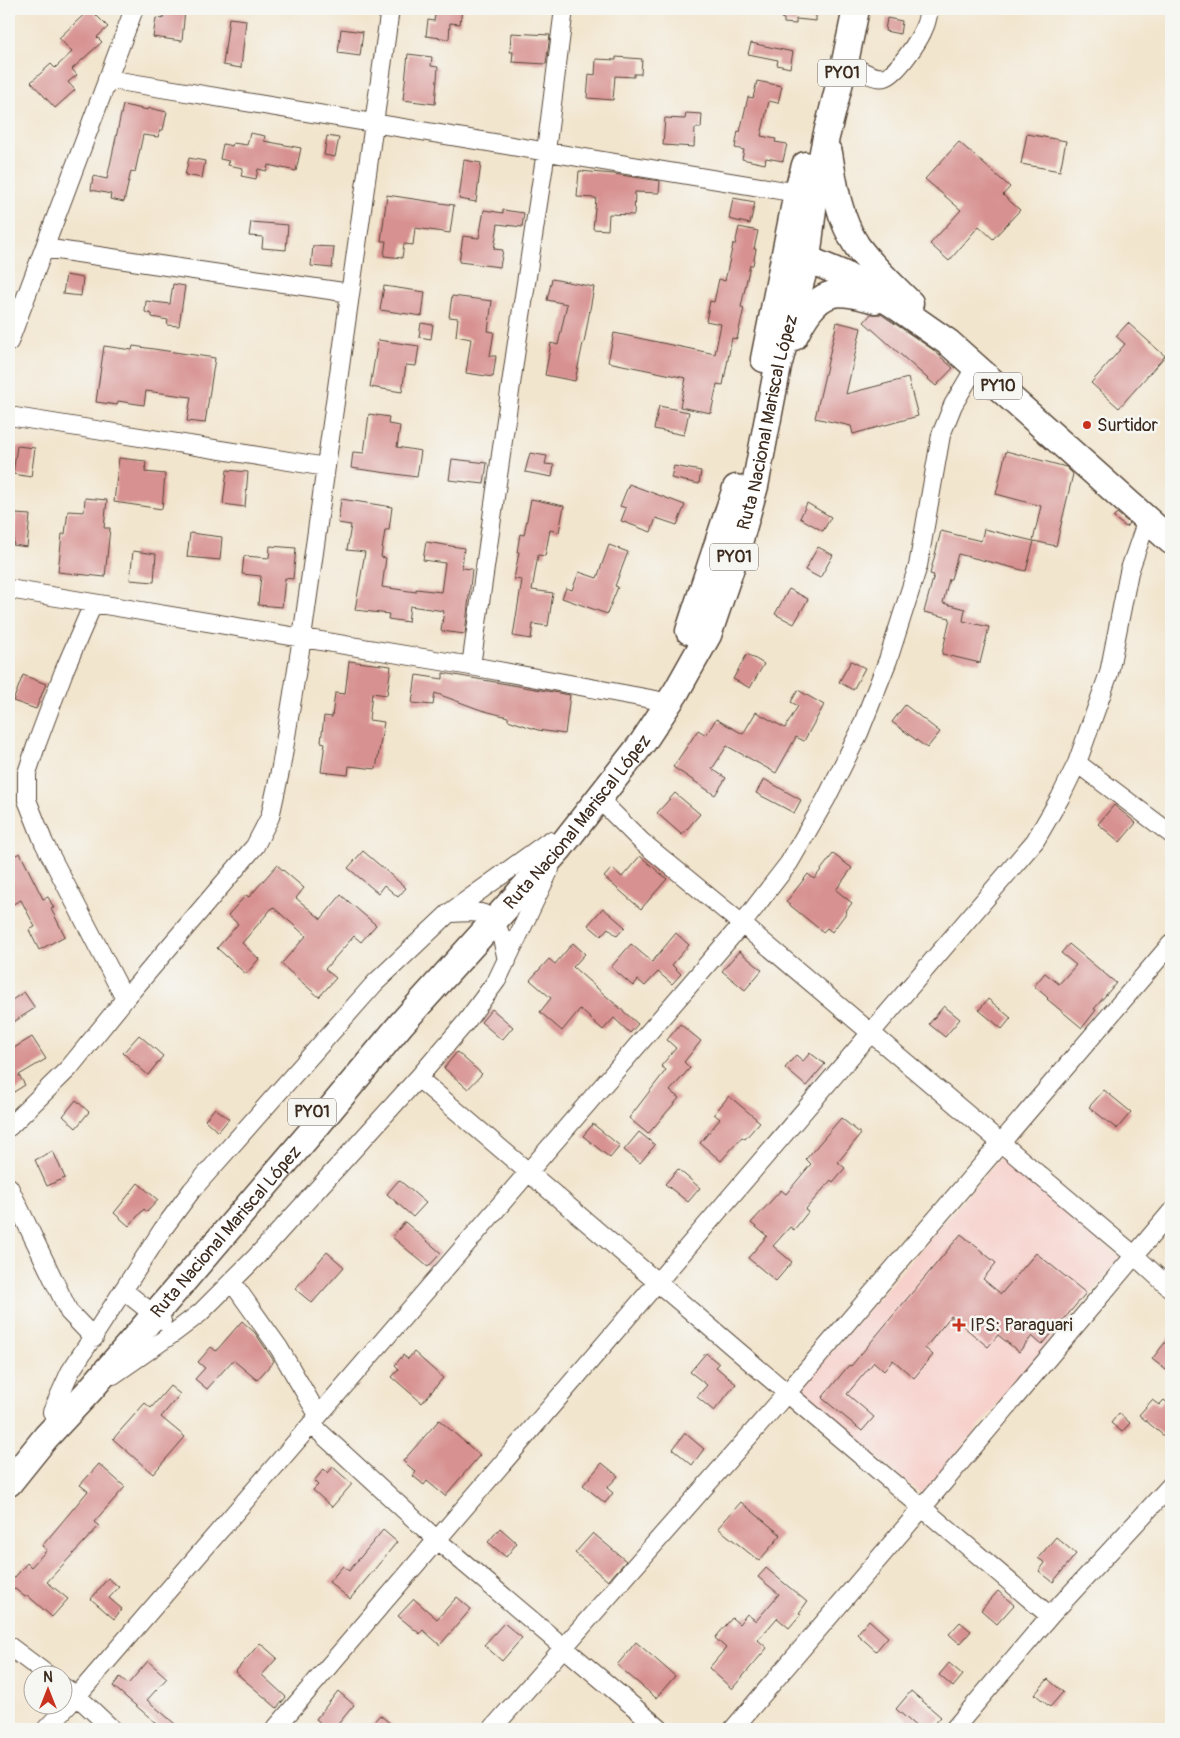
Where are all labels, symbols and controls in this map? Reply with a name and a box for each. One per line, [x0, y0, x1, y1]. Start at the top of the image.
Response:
road number: PY01 [818, 59, 866, 86]
street label: Ruta Nacional Mariscal López [732, 312, 803, 532]
road number: PY10 [974, 372, 1022, 400]
place label: Surtidor [1097, 414, 1159, 437]
marker: Surtidor [1081, 419, 1093, 431]
road number: PY01 [710, 544, 758, 570]
street label: Ruta Nacional Mariscal López [499, 730, 656, 914]
road number: PY01 [288, 1098, 336, 1126]
street label: Ruta Nacional Mariscal López [146, 1141, 306, 1323]
place label: IPS: Paraguari [970, 1314, 1073, 1337]
marker: IPS: Paraguari [952, 1318, 966, 1332]
north arrow [22, 1666, 72, 1716]
text: N [43, 1669, 53, 1686]

